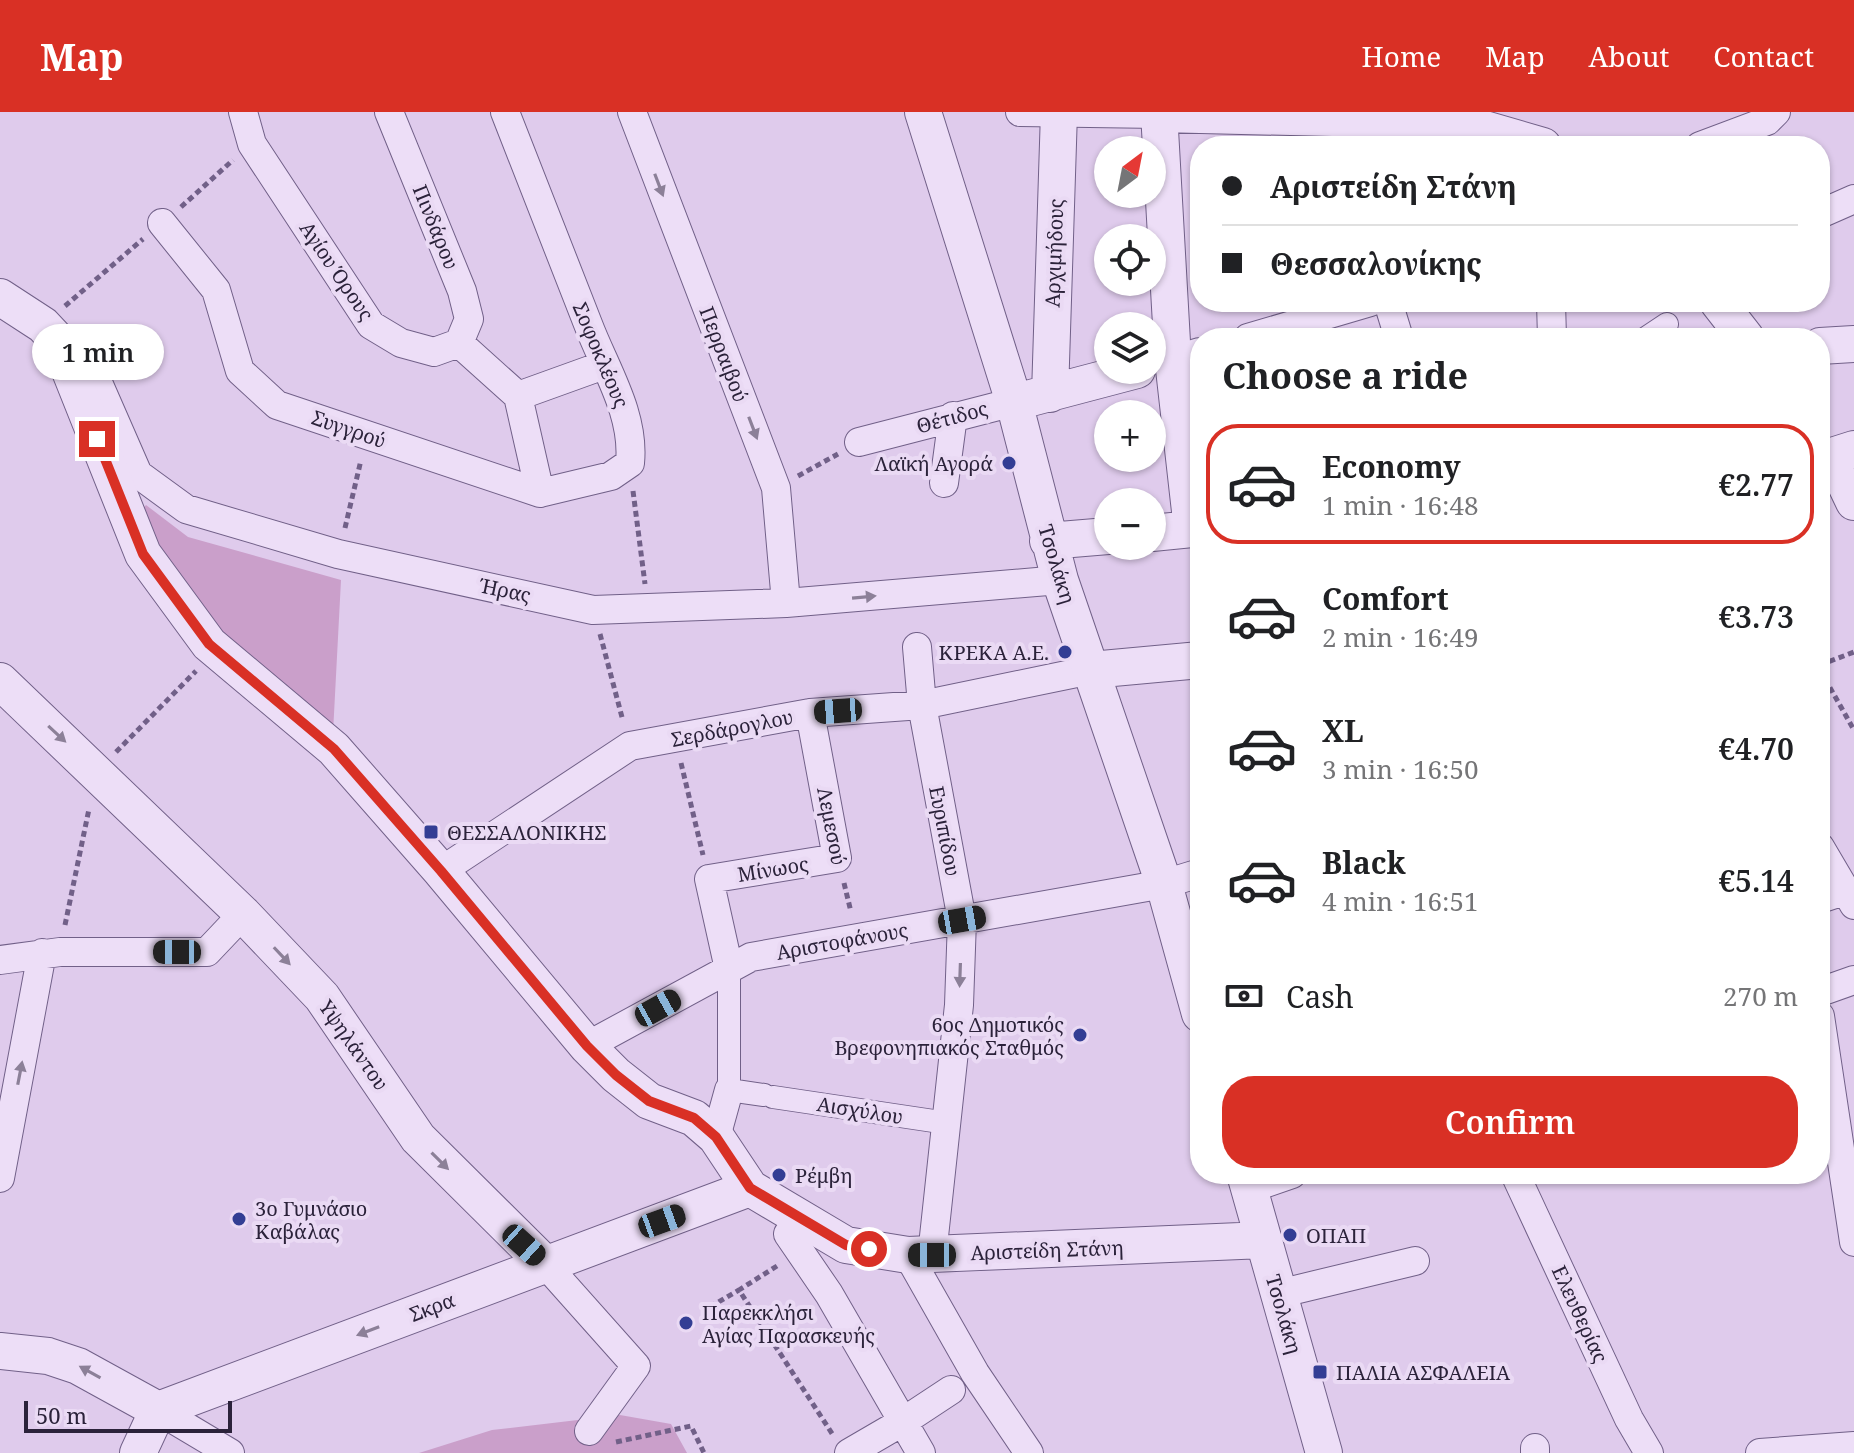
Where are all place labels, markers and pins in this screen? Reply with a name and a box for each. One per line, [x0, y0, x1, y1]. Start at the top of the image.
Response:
place label: Λαϊκή Αγορά [875, 450, 993, 477]
marker: Λαϊκή Αγορά [1000, 454, 1018, 472]
place label: ΚΡΕΚΑ Α.Ε. [938, 639, 1049, 666]
marker: ΚΡΕΚΑ Α.Ε. [1056, 643, 1074, 661]
place label: ΘΕΣΣΑΛΟΝΙΚΗΣ [447, 819, 606, 846]
marker: ΘΕΣΣΑΛΟΝΙΚΗΣ [422, 823, 440, 841]
place label: 6ος Δημοτικός Βρεφονηπιακός Σταθμός [834, 1011, 1064, 1061]
marker: 6ος Δημοτικός Βρεφονηπιακός Σταθμός [1071, 1026, 1089, 1044]
place label: Ρέμβη [795, 1162, 852, 1189]
marker: Ρέμβη [770, 1166, 788, 1184]
place label: 3ο Γυμνάσιο Καβάλας [255, 1195, 367, 1245]
marker: 3ο Γυμνάσιο Καβάλας [230, 1210, 248, 1228]
place label: ΟΠΑΠ [1306, 1222, 1366, 1249]
marker: ΟΠΑΠ [1281, 1226, 1299, 1244]
place label: Παρεκκλήσι Αγίας Παρασκευής [702, 1299, 875, 1349]
marker: Παρεκκλήσι Αγίας Παρασκευής [677, 1314, 695, 1332]
place label: ΠΑΛΙΑ ΑΣΦΑΛΕΙΑ [1336, 1359, 1511, 1386]
marker: ΠΑΛΙΑ ΑΣΦΑΛΕΙΑ [1311, 1363, 1329, 1381]

